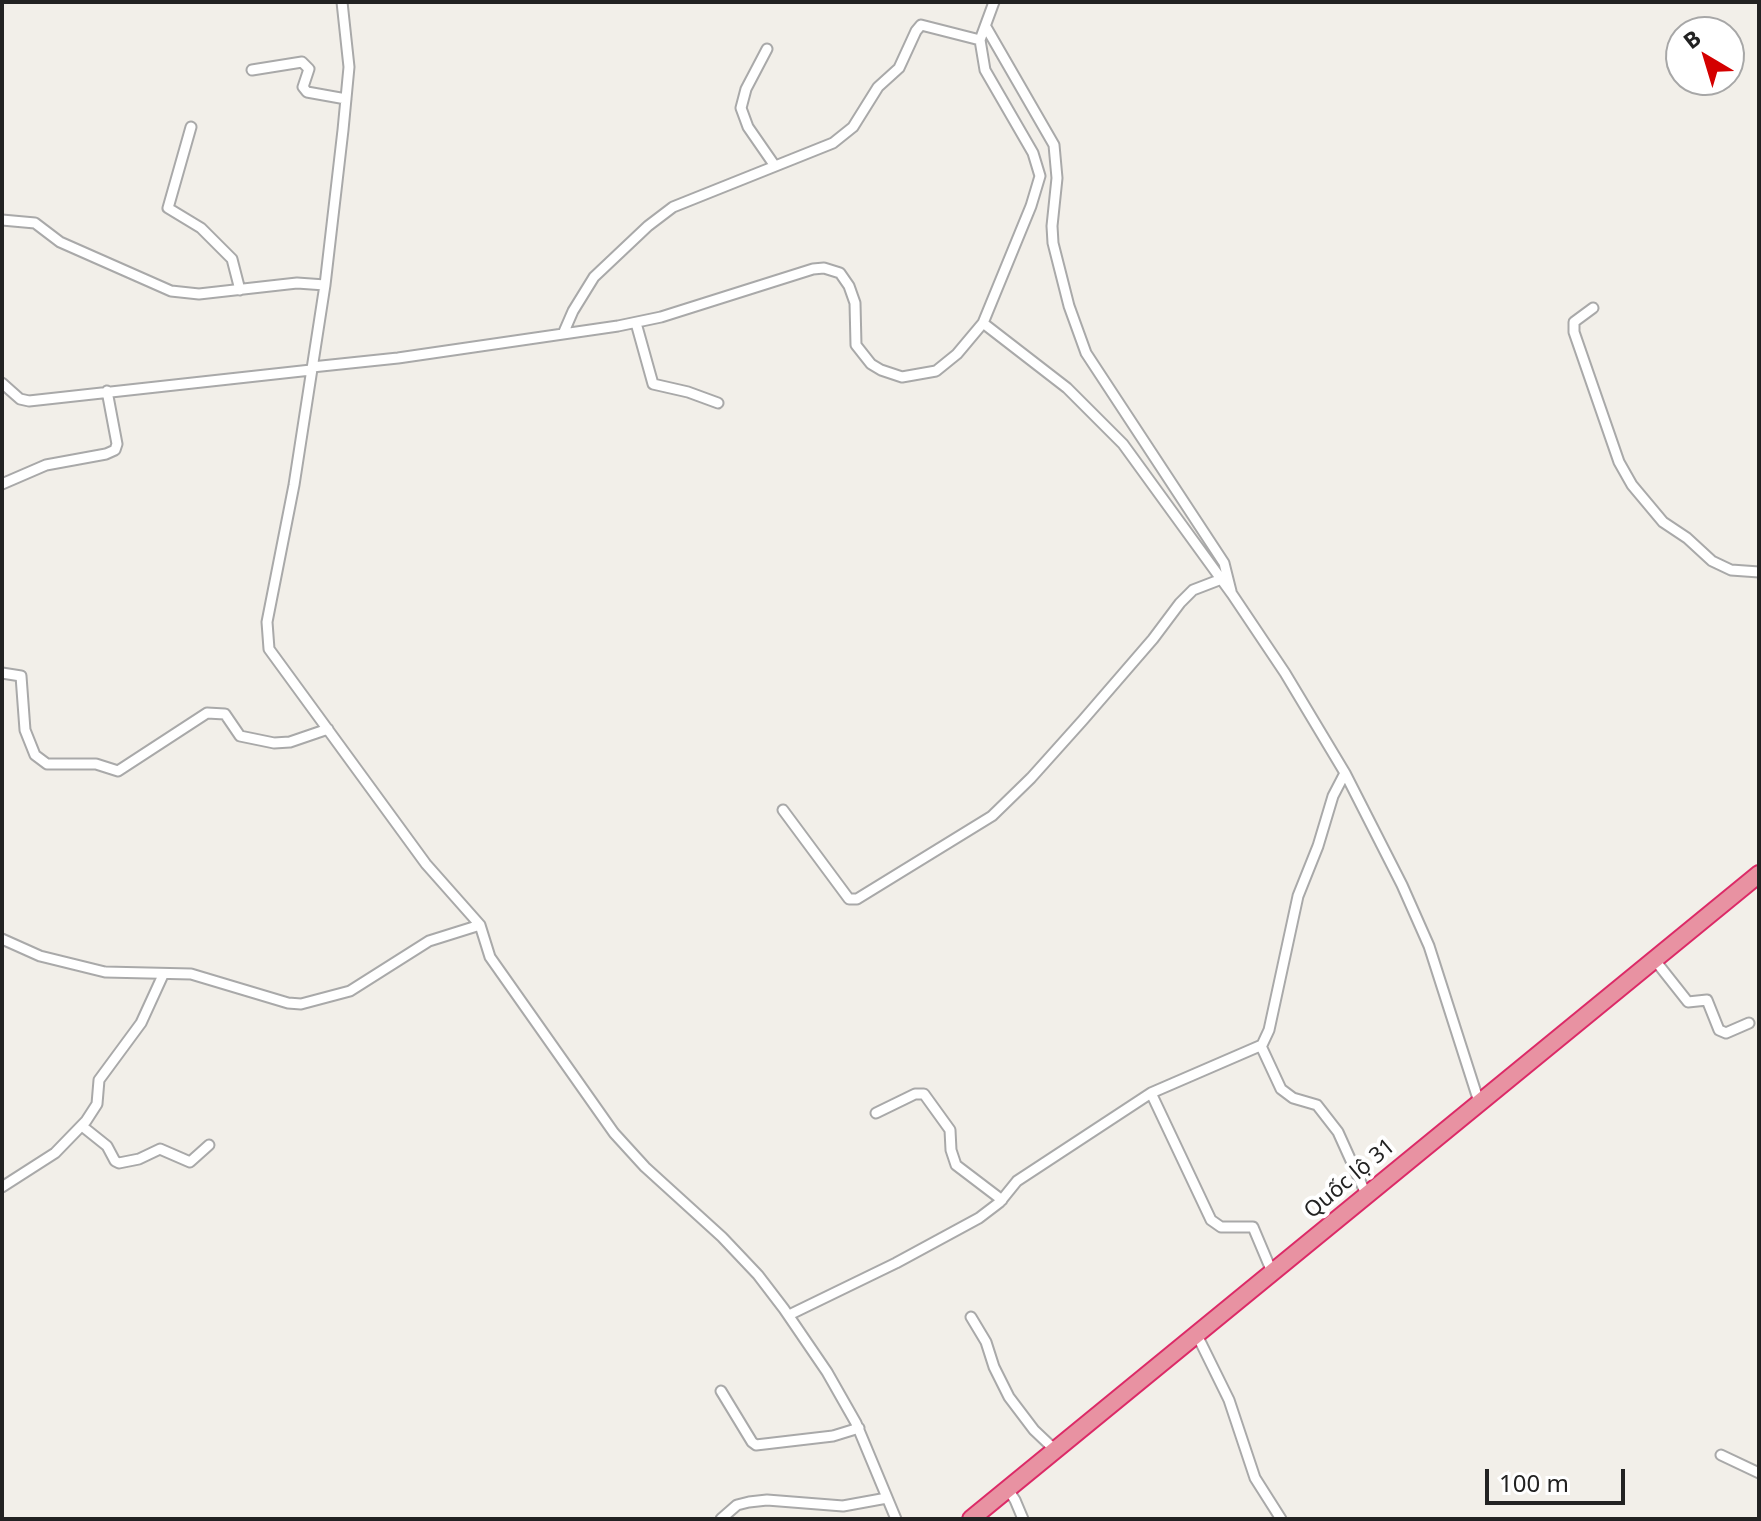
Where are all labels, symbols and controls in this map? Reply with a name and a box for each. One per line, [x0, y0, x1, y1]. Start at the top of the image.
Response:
north arrow [1665, 16, 1745, 96]
text: B [1676, 22, 1706, 55]
street label: Quốc lộ 31 [1299, 1133, 1401, 1225]
scale bar [1489, 1453, 1629, 1503]
text: 100 m [1499, 1466, 1569, 1499]

